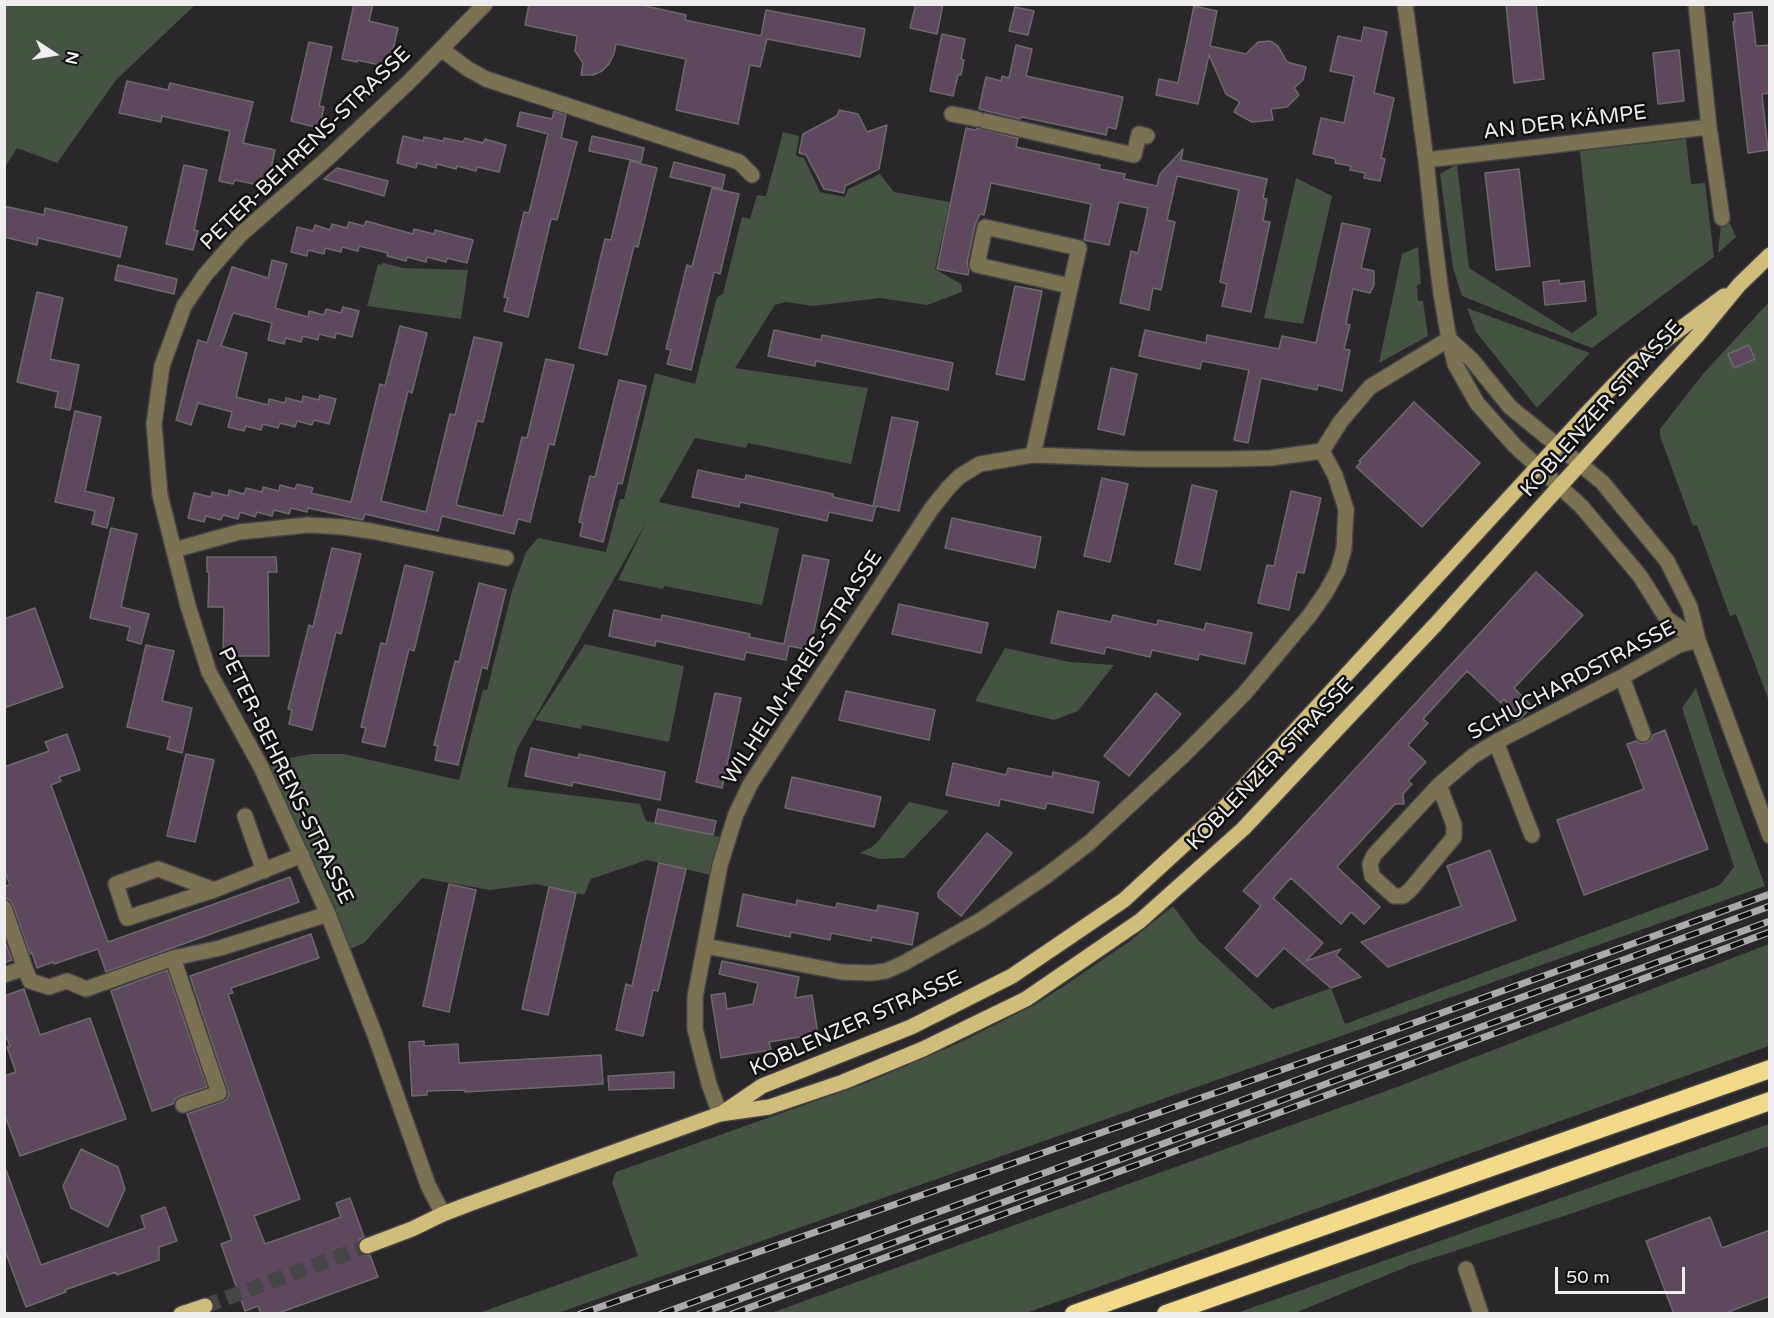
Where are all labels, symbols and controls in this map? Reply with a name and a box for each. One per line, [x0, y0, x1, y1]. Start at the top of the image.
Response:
north arrow [24, 24, 84, 84]
street label: PETER-BEHRENS-STRASSE [196, 42, 416, 256]
text: N [60, 49, 83, 66]
street label: AN DER KÄMPE [1482, 100, 1648, 146]
street label: KOBLENZER STRASSE [1516, 315, 1688, 503]
street label: WILHELM-KREIS-STRASSE [718, 546, 888, 790]
street label: SCHUCHARDSTRASSE [1464, 616, 1680, 746]
street label: PETER-BEHRENS-STRASSE [212, 644, 358, 908]
street label: KOBLENZER STRASSE [1182, 674, 1360, 856]
street label: KOBLENZER STRASSE [746, 966, 966, 1082]
scale bar [1558, 1255, 1688, 1293]
text: 50 m [1566, 1266, 1610, 1288]

